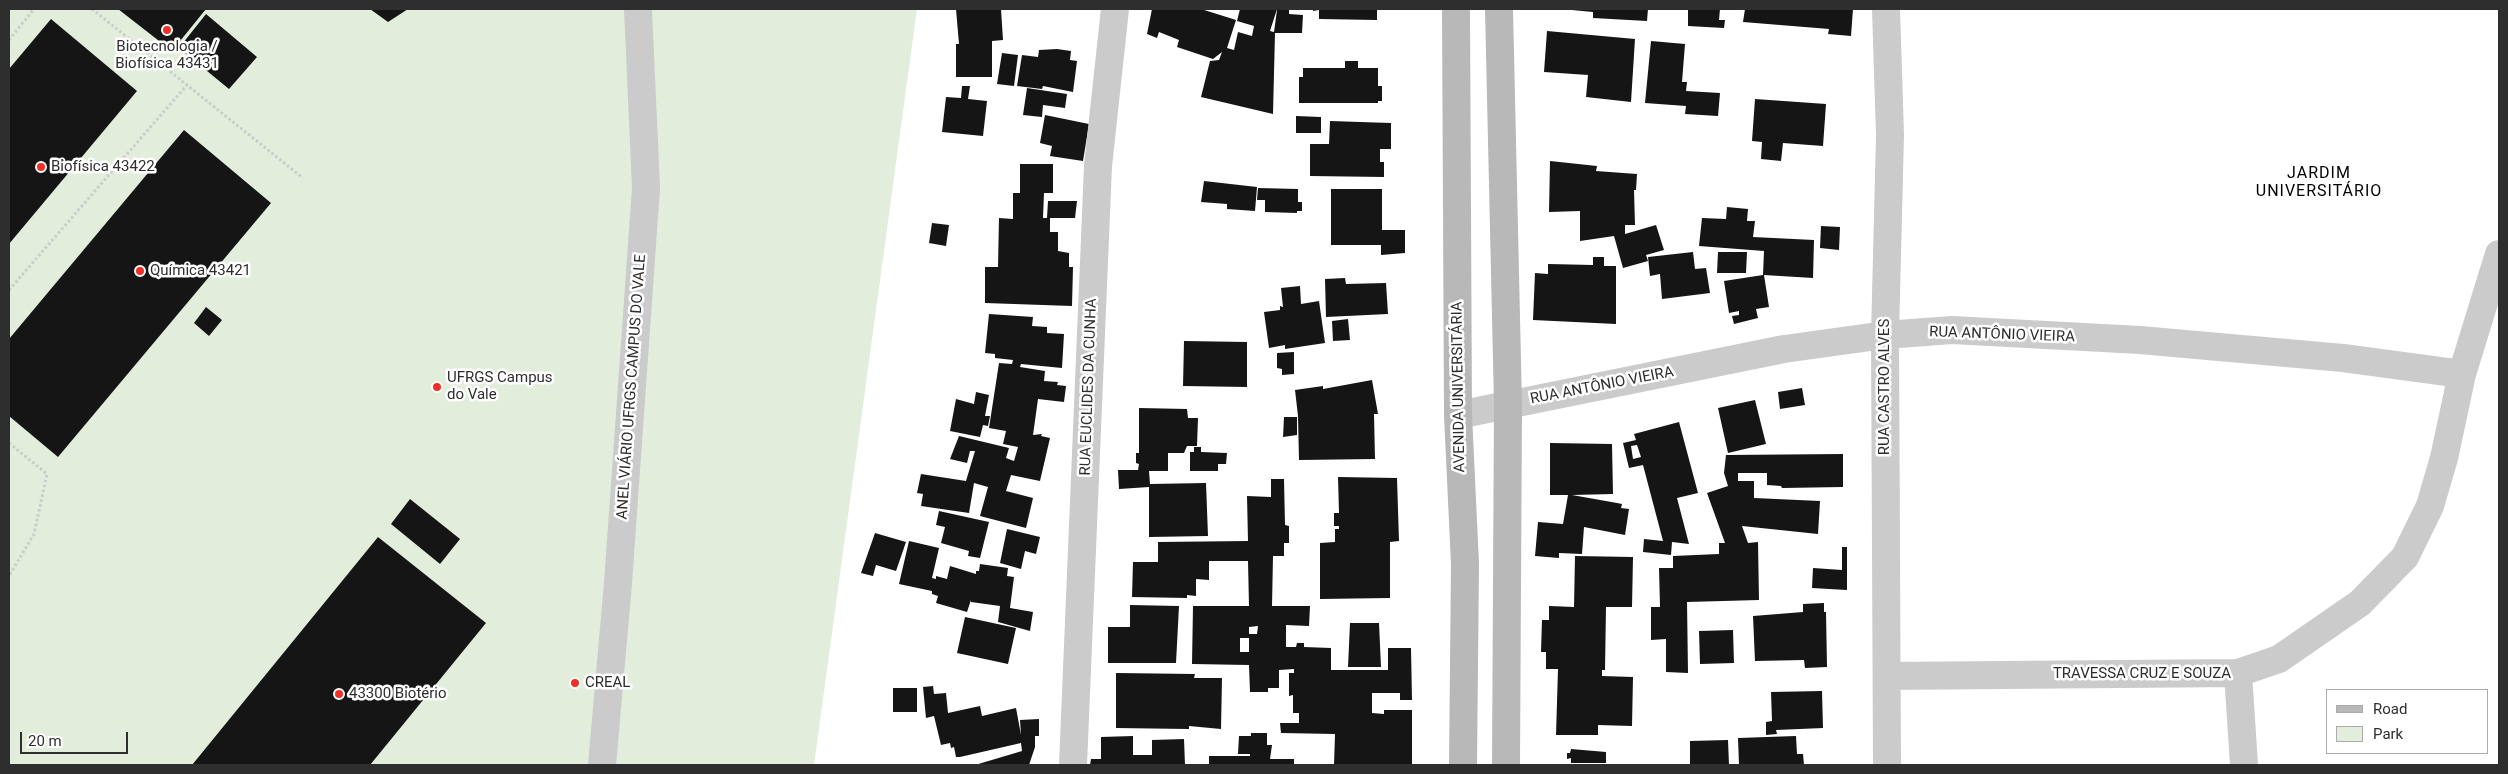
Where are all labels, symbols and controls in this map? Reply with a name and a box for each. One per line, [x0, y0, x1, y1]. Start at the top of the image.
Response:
marker: Biotecnologia / Biofísica 43431 [161, 24, 173, 36]
place label: Biotecnologia / Biofísica 43431 [115, 38, 219, 73]
place label: Biofísica 43422 [51, 158, 155, 176]
marker: Biofísica 43422 [35, 161, 47, 173]
district label: JARDIM UNIVERSITÁRIO [2254, 164, 2384, 202]
street label: ANEL VIÁRIO UFRGS CAMPUS DO VALE [614, 254, 650, 520]
place label: Química 43421 [150, 262, 251, 280]
marker: Química 43421 [134, 265, 146, 277]
street label: RUA EUCLIDES DA CUNHA [1077, 298, 1101, 476]
street label: AVENIDA UNIVERSITÁRIA [1449, 301, 1469, 473]
street label: RUA CASTRO ALVES [1876, 319, 1894, 455]
street label: RUA ANTÔNIO VIEIRA [1929, 323, 2075, 347]
street label: RUA ANTÔNIO VIEIRA [1529, 363, 1675, 409]
place label: UFRGS Campus do Vale [447, 369, 553, 404]
marker: UFRGS Campus do Vale [431, 381, 443, 393]
street label: TRAVESSA CRUZ E SOUZA [2053, 665, 2231, 683]
place label: CREAL [585, 674, 630, 692]
marker: CREAL [569, 677, 581, 689]
place label: 43300 Biotério [349, 685, 447, 703]
marker: 43300 Biotério [333, 688, 345, 700]
legend [2326, 689, 2488, 754]
text: Road [2373, 700, 2407, 718]
scale bar [22, 722, 130, 754]
text: Park [2373, 725, 2403, 743]
text: 20 m [28, 732, 62, 750]

